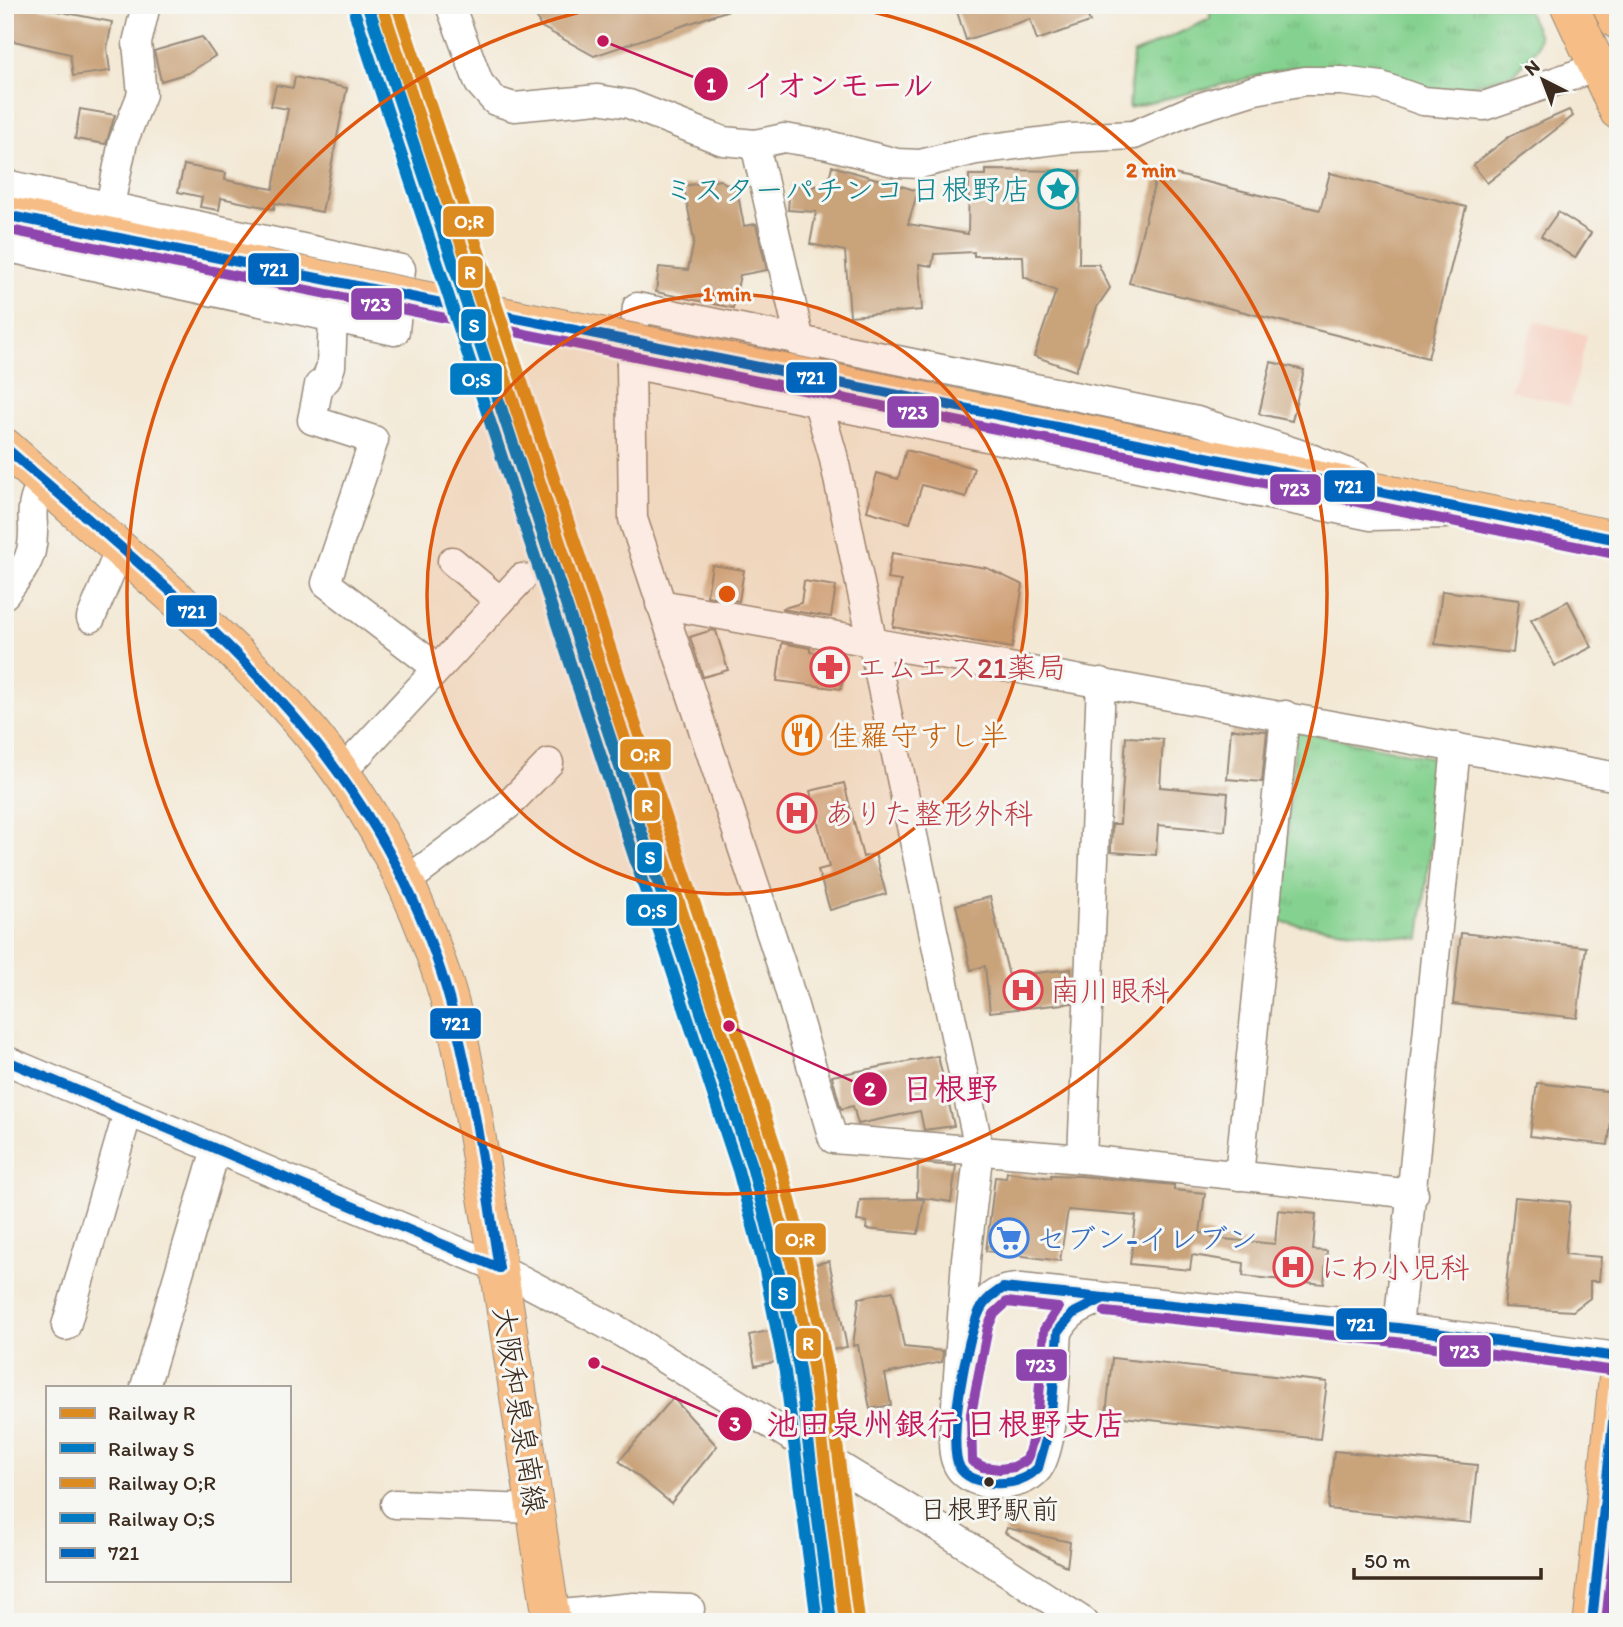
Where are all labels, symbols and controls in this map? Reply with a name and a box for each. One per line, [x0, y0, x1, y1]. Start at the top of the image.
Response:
north arrow [1508, 46, 1578, 116]
text: N [1519, 55, 1544, 81]
callout: イオンモール [694, 58, 949, 111]
text: イオンモール [744, 66, 934, 104]
text: 1 [706, 72, 716, 97]
text: 2 min [1126, 157, 1177, 182]
place icon: ミスターパチンコ 日根野店 [1037, 168, 1079, 210]
place label: ミスターパチンコ 日根野店 [664, 171, 1031, 208]
line badge: O;R [442, 205, 495, 238]
text: O;R [454, 210, 485, 233]
line badge: 721 [247, 252, 300, 286]
line badge: R [457, 255, 484, 289]
text: 721 [259, 258, 288, 281]
text: R [464, 261, 476, 284]
text: 1 min [703, 281, 752, 306]
line badge: 723 [350, 287, 403, 321]
text: 723 [360, 293, 391, 316]
line badge: S [460, 308, 487, 342]
text: S [469, 314, 480, 337]
line badge: 721 [785, 361, 838, 394]
line badge: O;S [449, 362, 503, 396]
text: 721 [796, 366, 825, 389]
text: O;S [461, 368, 491, 391]
line badge: 723 [886, 395, 940, 429]
text: 723 [897, 401, 928, 424]
line badge: 721 [1323, 469, 1376, 503]
line badge: 723 [1269, 473, 1322, 506]
text: 721 [1334, 475, 1363, 498]
text: 723 [1279, 478, 1310, 501]
centre of rings [715, 582, 739, 606]
line badge: 721 [165, 594, 218, 628]
text: 721 [177, 600, 206, 623]
pharmacy icon: エムエス21薬局 [809, 646, 851, 688]
place label: エムエス21薬局 [857, 649, 1067, 686]
restaurant icon: 佳羅守すし半 [781, 714, 823, 756]
place label: 佳羅守すし半 [829, 717, 1009, 754]
line badge: O;R [619, 738, 672, 771]
text: O;R [630, 743, 661, 766]
line badge: R [633, 789, 661, 822]
hospital icon: ありた整形外科 [776, 792, 818, 834]
text: R [641, 794, 653, 817]
place label: ありた整形外科 [824, 795, 1033, 832]
line badge: S [636, 841, 663, 874]
text: S [645, 846, 656, 869]
line badge: O;S [625, 893, 678, 927]
text: O;S [637, 899, 667, 922]
hospital icon: 南川眼科 [1002, 969, 1044, 1011]
place label: 南川眼科 [1050, 972, 1170, 1009]
line badge: 721 [429, 1007, 482, 1040]
text: 721 [441, 1012, 470, 1035]
callout: 日根野 [853, 1062, 1012, 1115]
text: 日根野 [902, 1070, 998, 1108]
text: 2 [864, 1076, 876, 1101]
supermarket icon: セブン-イレブン [988, 1217, 1030, 1259]
place label: セブン-イレブン [1036, 1220, 1258, 1257]
line badge: O;R [774, 1222, 827, 1256]
text: O;R [785, 1228, 816, 1251]
hospital icon: にわ小児科 [1272, 1246, 1314, 1288]
place label: にわ小児科 [1320, 1249, 1470, 1286]
line badge: S [770, 1276, 797, 1310]
text: S [778, 1282, 789, 1305]
street label: 大阪和泉泉南線 [485, 1303, 555, 1517]
line badge: 721 [1335, 1307, 1388, 1341]
text: 721 [1346, 1313, 1375, 1336]
line badge: R [795, 1327, 822, 1360]
text: R [802, 1332, 814, 1355]
line badge: 723 [1438, 1334, 1492, 1368]
text: 723 [1449, 1340, 1480, 1363]
line badge: 723 [1015, 1348, 1068, 1382]
text: 723 [1025, 1354, 1056, 1377]
legend [46, 1386, 290, 1582]
callout: 池田泉州銀行 日根野支店 [718, 1398, 1140, 1451]
text: Railway R [108, 1400, 196, 1425]
text: 池田泉州銀行 日根野支店 [766, 1405, 1126, 1443]
text: 3 [729, 1411, 741, 1436]
text: Railway S [108, 1436, 195, 1461]
text: Railway O;R [108, 1470, 216, 1495]
marker: 日根野駅前 [982, 1475, 996, 1489]
place label: 日根野駅前 [919, 1492, 1059, 1526]
text: Railway O;S [108, 1506, 215, 1531]
scale bar [1354, 1536, 1541, 1580]
text: 721 [108, 1540, 139, 1565]
text: 50 m [1364, 1548, 1411, 1573]

